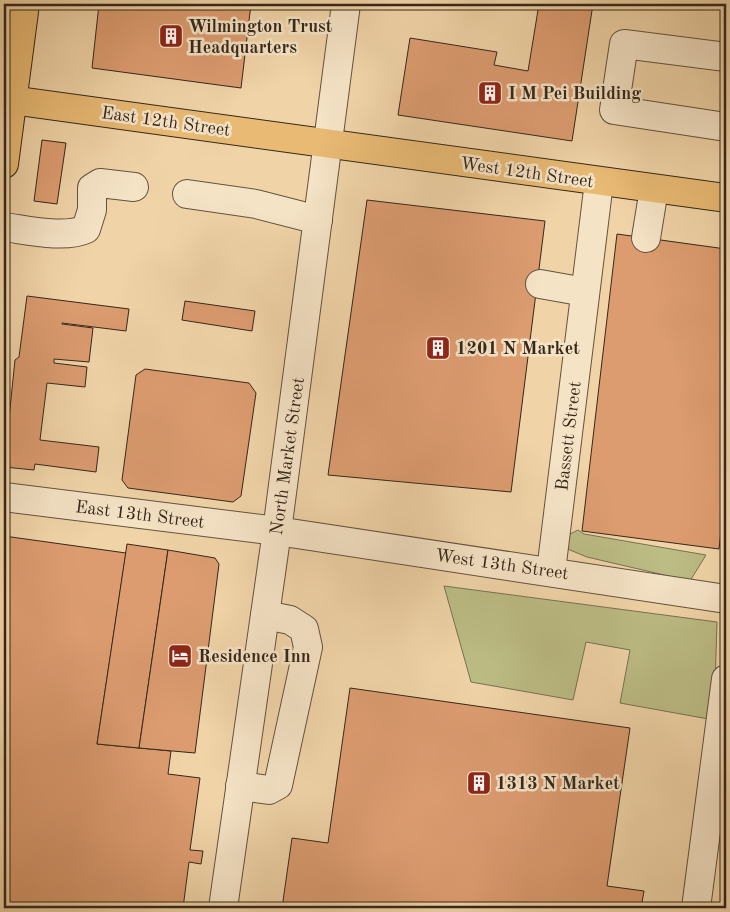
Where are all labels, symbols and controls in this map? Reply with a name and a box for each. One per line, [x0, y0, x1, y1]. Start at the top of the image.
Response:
place label: Wilmington Trust Headquarters [188, 18, 333, 57]
building icon: Wilmington Trust Headquarters [158, 23, 184, 49]
building icon: I M Pei Building [477, 80, 503, 106]
place label: I M Pei Building [508, 85, 641, 103]
street label: East 12th Street [100, 104, 232, 140]
street label: West 12th Street [459, 155, 595, 191]
building icon: 1201 N Market [425, 335, 451, 361]
place label: 1201 N Market [456, 340, 580, 358]
street label: North Market Street [268, 376, 308, 536]
street label: Bassett Street [553, 380, 585, 492]
street label: East 13th Street [74, 498, 206, 532]
street label: West 13th Street [434, 547, 570, 583]
hotel icon: Residence Inn [167, 643, 193, 669]
place label: Residence Inn [198, 648, 311, 666]
building icon: 1313 N Market [466, 770, 492, 796]
place label: 1313 N Market [496, 775, 620, 793]

